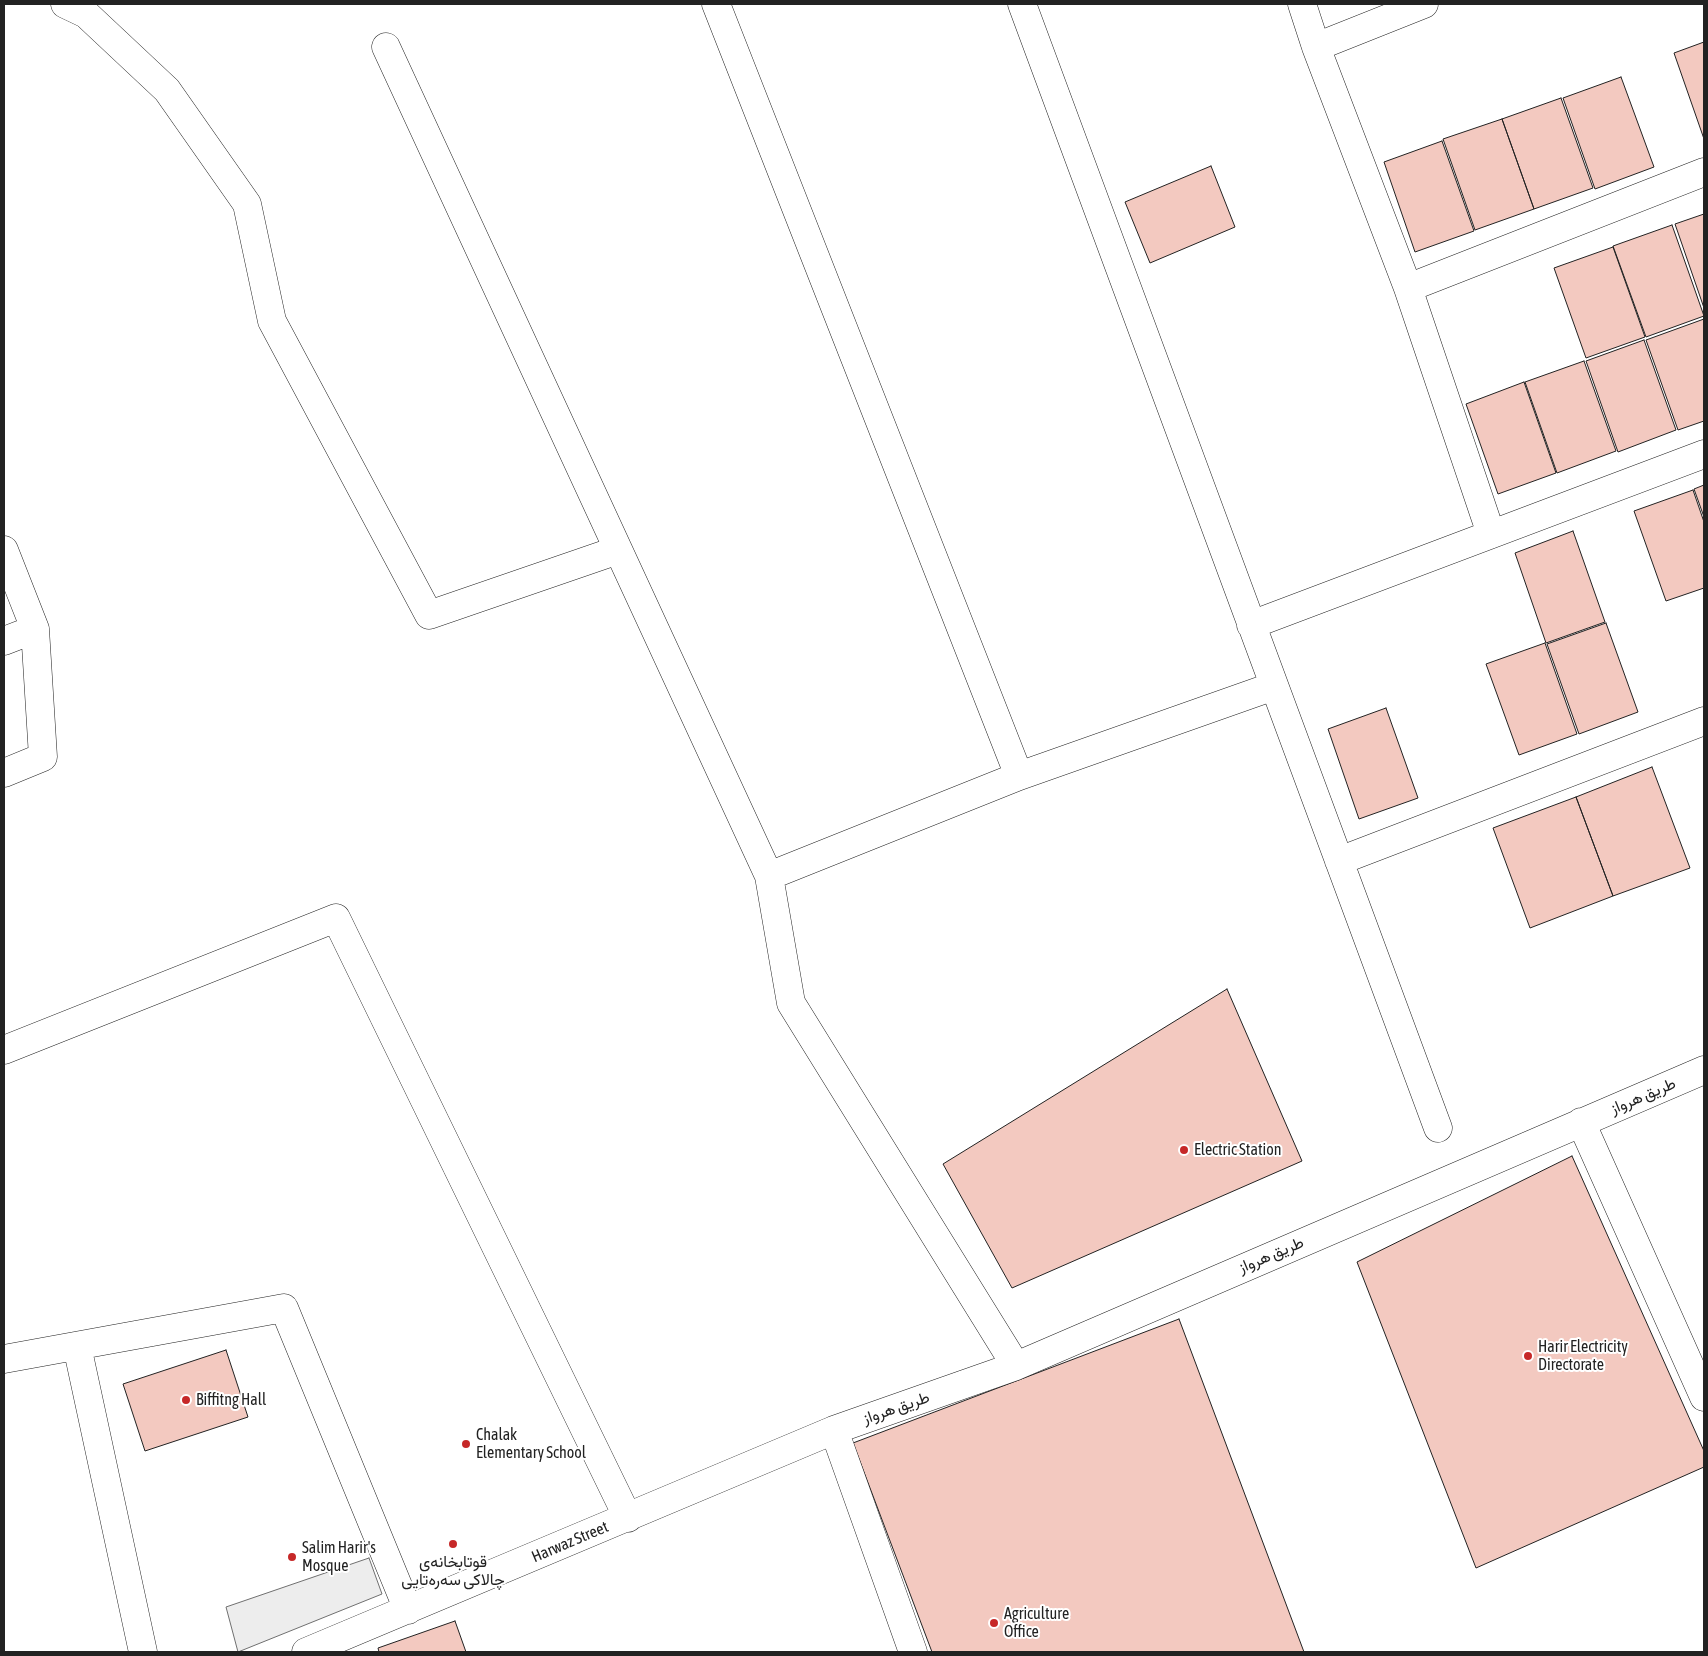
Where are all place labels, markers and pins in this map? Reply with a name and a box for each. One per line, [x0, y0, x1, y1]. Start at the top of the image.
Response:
place label: Electric Station [1194, 1140, 1281, 1160]
marker: Electric Station [1178, 1144, 1190, 1156]
place label: Harir Electricity Directorate [1538, 1337, 1628, 1375]
marker: Harir Electricity Directorate [1522, 1350, 1534, 1362]
place label: Biffitng Hall [196, 1390, 266, 1410]
marker: Biffitng Hall [180, 1394, 192, 1406]
place label: Chalak Elementary School [476, 1425, 586, 1463]
marker: Chalak Elementary School [460, 1438, 472, 1450]
place label: Salim Harir's Mosque [302, 1538, 376, 1576]
marker: قوتابخانەی چالاکی سەرەتایی [447, 1538, 459, 1550]
marker: Salim Harir's Mosque [286, 1551, 298, 1563]
place label: قوتابخانەی چالاکی سەرەتایی [401, 1552, 505, 1590]
place label: Agriculture Office [1004, 1604, 1069, 1642]
marker: Agriculture Office [988, 1617, 1000, 1629]

